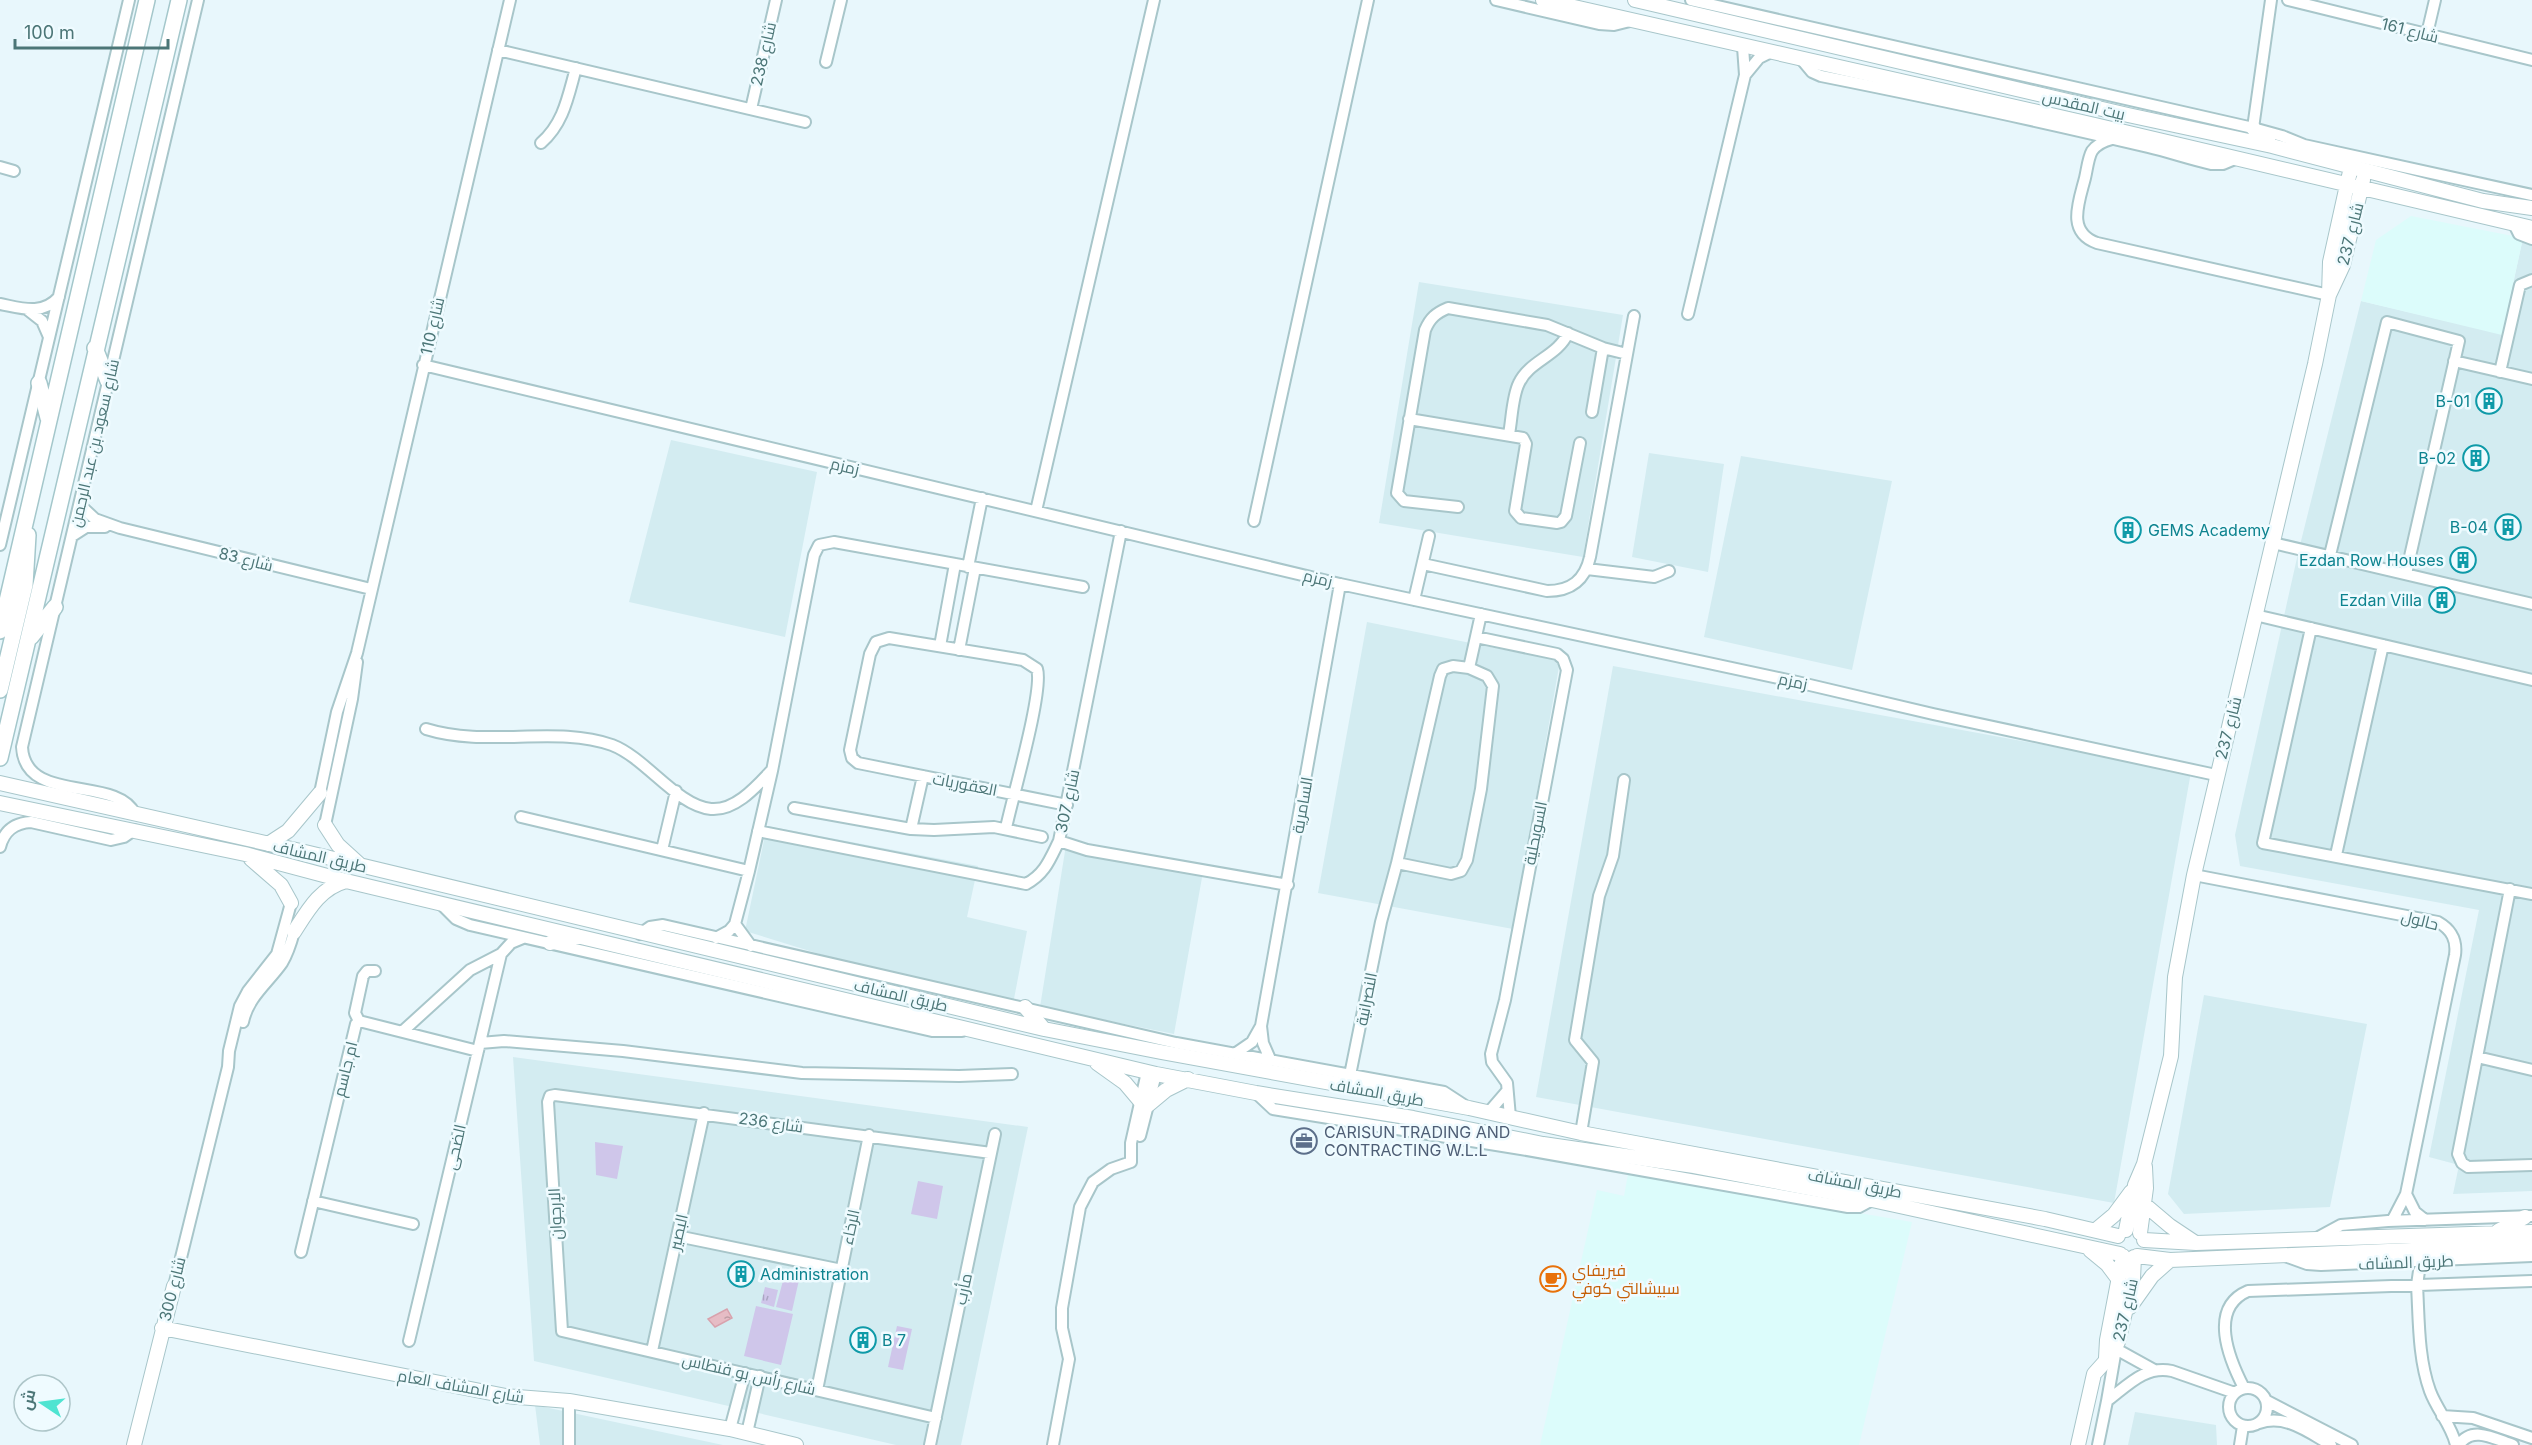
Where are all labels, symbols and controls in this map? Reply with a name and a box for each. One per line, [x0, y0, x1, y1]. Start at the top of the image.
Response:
scale bar [15, 12, 168, 50]
street label: شارع 161 [2379, 13, 2441, 49]
street label: شارع 238 [746, 20, 782, 88]
text: 100 m [24, 22, 75, 43]
street label: بيت المقدس [2040, 86, 2127, 125]
street label: شارع 237 [2333, 200, 2369, 268]
street label: شارع 110 [416, 295, 450, 357]
street label: شارع سعود بن عبد الرحمن [65, 357, 125, 529]
building icon: B-01 [2474, 386, 2504, 416]
place label: B-01 [2436, 391, 2470, 411]
building icon: B-02 [2461, 443, 2491, 473]
place label: B-02 [2418, 448, 2456, 468]
street label: زمزم [828, 453, 862, 481]
building icon: B-04 [2493, 512, 2523, 542]
building icon: GEMS Academy [2113, 515, 2143, 545]
place label: B-04 [2450, 517, 2488, 537]
place label: GEMS Academy [2148, 520, 2270, 540]
street label: شارع 83 [216, 543, 275, 577]
building icon: Ezdan Row Houses [2448, 545, 2478, 575]
place label: Ezdan Row Houses [2299, 550, 2444, 570]
street label: زمزم [1301, 565, 1335, 593]
building icon: Ezdan Villa [2427, 585, 2457, 615]
place label: Ezdan Villa [2339, 590, 2422, 610]
street label: زمزم [1776, 668, 1809, 696]
street label: شارع 237 [2211, 694, 2247, 762]
street label: العقوريات [931, 768, 999, 800]
street label: شارع 307 [1051, 768, 1085, 835]
street label: السامرية [1287, 775, 1317, 835]
street label: السويحلية [1519, 799, 1551, 867]
street label: طريق المشاف [271, 836, 369, 877]
street label: حالول [2399, 906, 2441, 935]
street label: النصرانية [1351, 971, 1381, 1027]
street label: طريق المشاف [852, 975, 950, 1016]
street label: ام جاسم [328, 1039, 363, 1099]
street label: طريق المشاف [1328, 1074, 1426, 1111]
street label: شارع 236 [737, 1108, 805, 1138]
street label: الضحى [440, 1122, 471, 1172]
place label: CARISUN TRADING AND CONTRACTING W.L.L [1324, 1122, 1510, 1160]
office icon: CARISUN TRADING AND CONTRACTING W.L.L [1289, 1126, 1319, 1156]
street label: طريق المشاف [1806, 1164, 1904, 1203]
street label: الإرجوان [544, 1188, 567, 1240]
street label: الرخاء [836, 1207, 864, 1247]
street label: البصير [664, 1212, 692, 1253]
street label: طريق المشاف [2358, 1250, 2454, 1275]
street label: شارع 300 [154, 1255, 192, 1324]
building icon: Administration [726, 1259, 756, 1289]
place label: فيريفاي سبيشالتي كوفي [1572, 1260, 1680, 1302]
place label: Administration [760, 1264, 869, 1284]
cafe icon: فيريفاي سبيشالتي كوفي [1538, 1264, 1568, 1294]
street label: مأرب [950, 1271, 976, 1307]
street label: شارع 237 [2108, 1276, 2144, 1344]
building icon: B 7 [848, 1325, 878, 1355]
place label: B 7 [882, 1330, 906, 1350]
street label: شارع رأس بو فنطاس [680, 1349, 818, 1401]
street label: شارع المشاف العام [396, 1365, 526, 1409]
north arrow [12, 1373, 72, 1433]
text: ش [15, 1387, 39, 1412]

